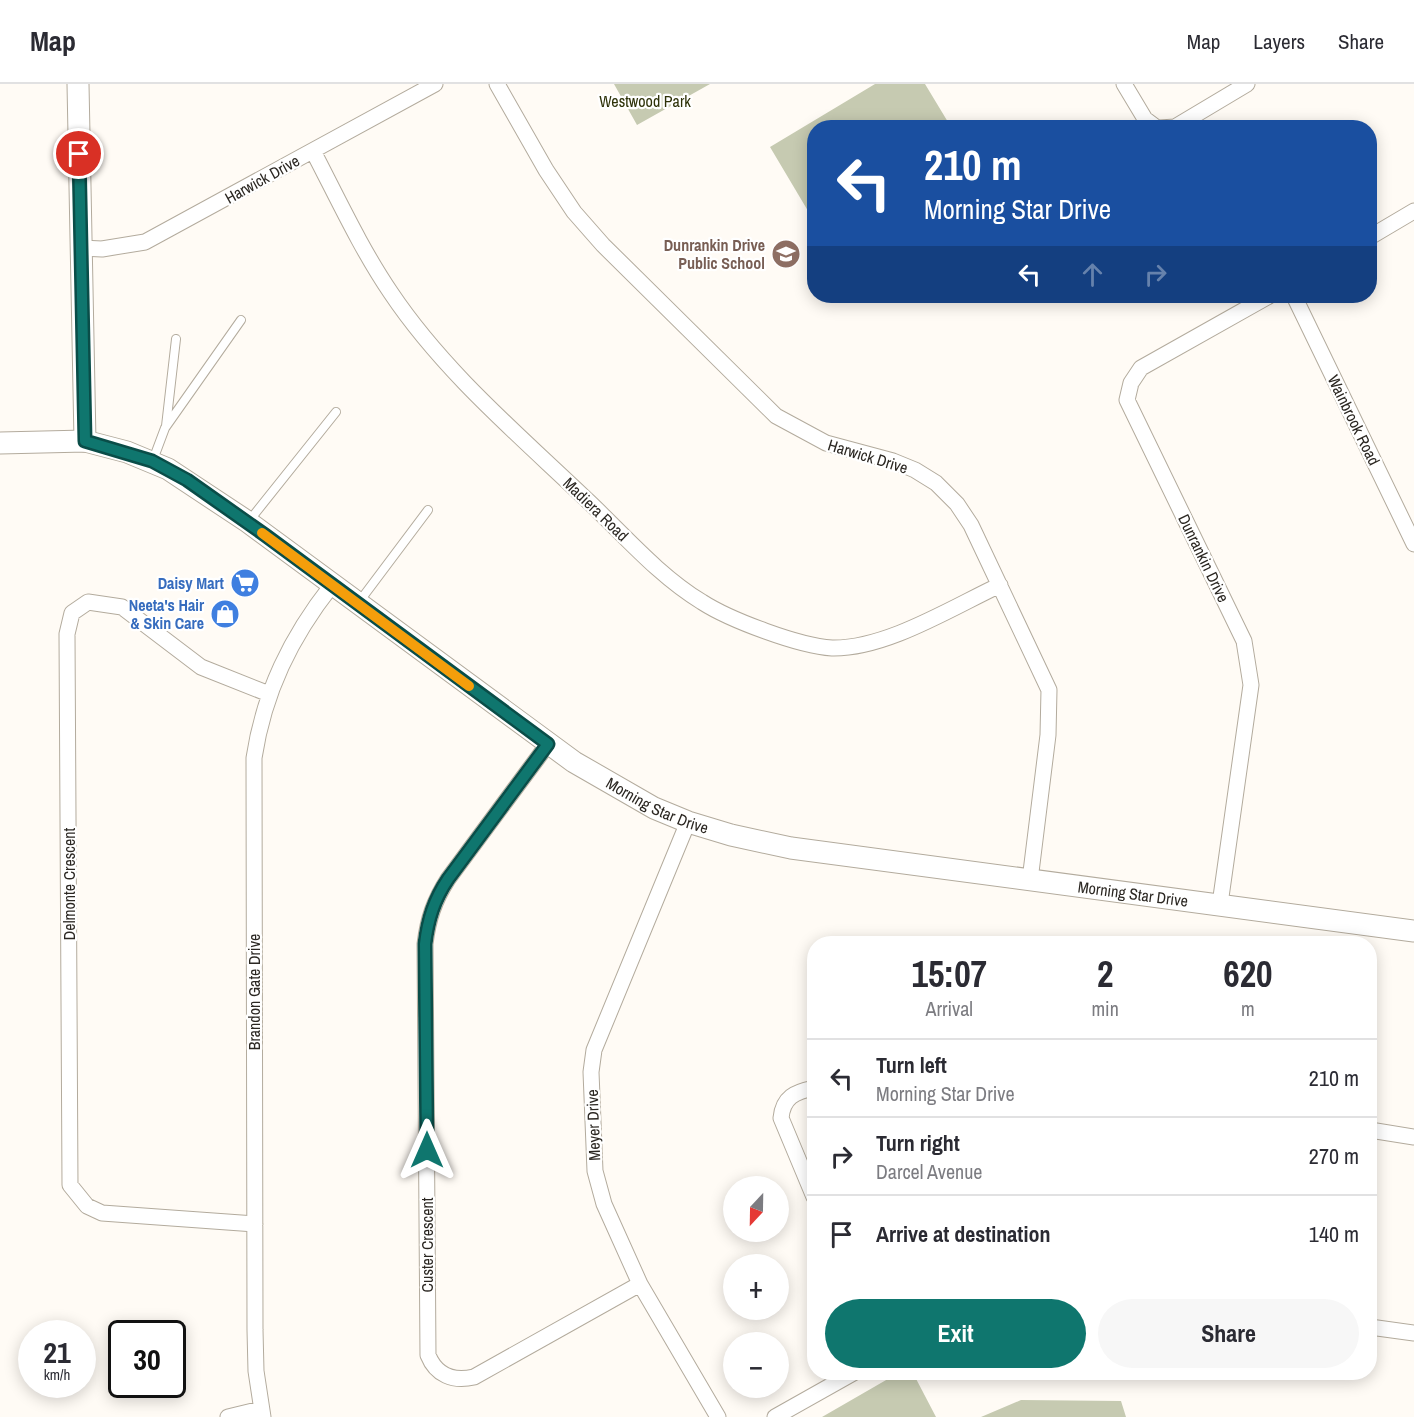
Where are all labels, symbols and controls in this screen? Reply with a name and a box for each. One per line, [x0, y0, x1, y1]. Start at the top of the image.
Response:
text: Map [30, 22, 76, 60]
text: Map [1187, 27, 1220, 56]
text: Layers [1253, 27, 1305, 56]
text: Share [1338, 27, 1384, 56]
park label: Westwood Park [599, 90, 691, 112]
pin [53, 128, 104, 179]
icon: arrive [62, 137, 95, 170]
text: 210 m [924, 137, 1022, 193]
icon: left [825, 144, 903, 222]
street label: Harwick Drive [221, 149, 303, 209]
text: Morning Star Drive [924, 191, 1111, 227]
place label: Dunrankin Drive Public School [664, 234, 765, 274]
school or university icon: Dunrankin Drive Public School [770, 238, 802, 270]
icon: left [1013, 258, 1046, 291]
icon: ahead [1076, 258, 1109, 291]
icon: right [1139, 258, 1172, 291]
street label: Wainbrook Road [1323, 371, 1385, 469]
street label: Harwick Drive [825, 433, 911, 479]
street label: Madiera Road [558, 472, 634, 546]
street label: Dunrankin Drive [1173, 510, 1235, 606]
supermarket icon: Daisy Mart [229, 567, 261, 599]
place label: Daisy Mart [158, 572, 225, 594]
place label: Neeta's Hair & Skin Care [129, 594, 205, 634]
shop icon: Neeta's Hair & Skin Care [209, 598, 241, 630]
street label: Morning Star Drive [602, 772, 711, 839]
street label: Delmonte Crescent [58, 828, 80, 940]
street label: Morning Star Drive [1077, 875, 1189, 912]
street label: Brandon Gate Drive [243, 934, 265, 1050]
text: 15:07 [911, 950, 987, 998]
text: 2 [1097, 950, 1113, 998]
text: 620 [1223, 950, 1273, 998]
text: Arrival [926, 995, 973, 1022]
text: min [1091, 995, 1119, 1022]
text: m [1241, 995, 1255, 1022]
text: Turn left [876, 1050, 947, 1080]
icon: left [825, 1062, 858, 1095]
text: 210 m [1309, 1063, 1359, 1093]
text: Morning Star Drive [876, 1080, 1015, 1107]
street label: Meyer Drive [581, 1089, 605, 1161]
position arrow [395, 1118, 459, 1182]
text: Turn right [876, 1128, 960, 1158]
icon: right [825, 1140, 858, 1173]
text: 270 m [1309, 1141, 1359, 1171]
text: Darcel Avenue [876, 1158, 982, 1185]
north arrow [723, 1176, 789, 1242]
map controls [723, 1176, 789, 1398]
street label: Custer Crescent [416, 1197, 438, 1292]
icon: arrive [825, 1218, 858, 1251]
text: Arrive at destination [876, 1219, 1050, 1249]
text: 140 m [1309, 1219, 1359, 1249]
button: + [723, 1254, 789, 1320]
button: Exit [825, 1299, 1086, 1368]
button: Share [1098, 1299, 1359, 1368]
speed limit sign: 30 [108, 1320, 186, 1398]
text: 21 [43, 1332, 71, 1372]
button: − [723, 1332, 789, 1398]
text: km/h [44, 1364, 70, 1385]

